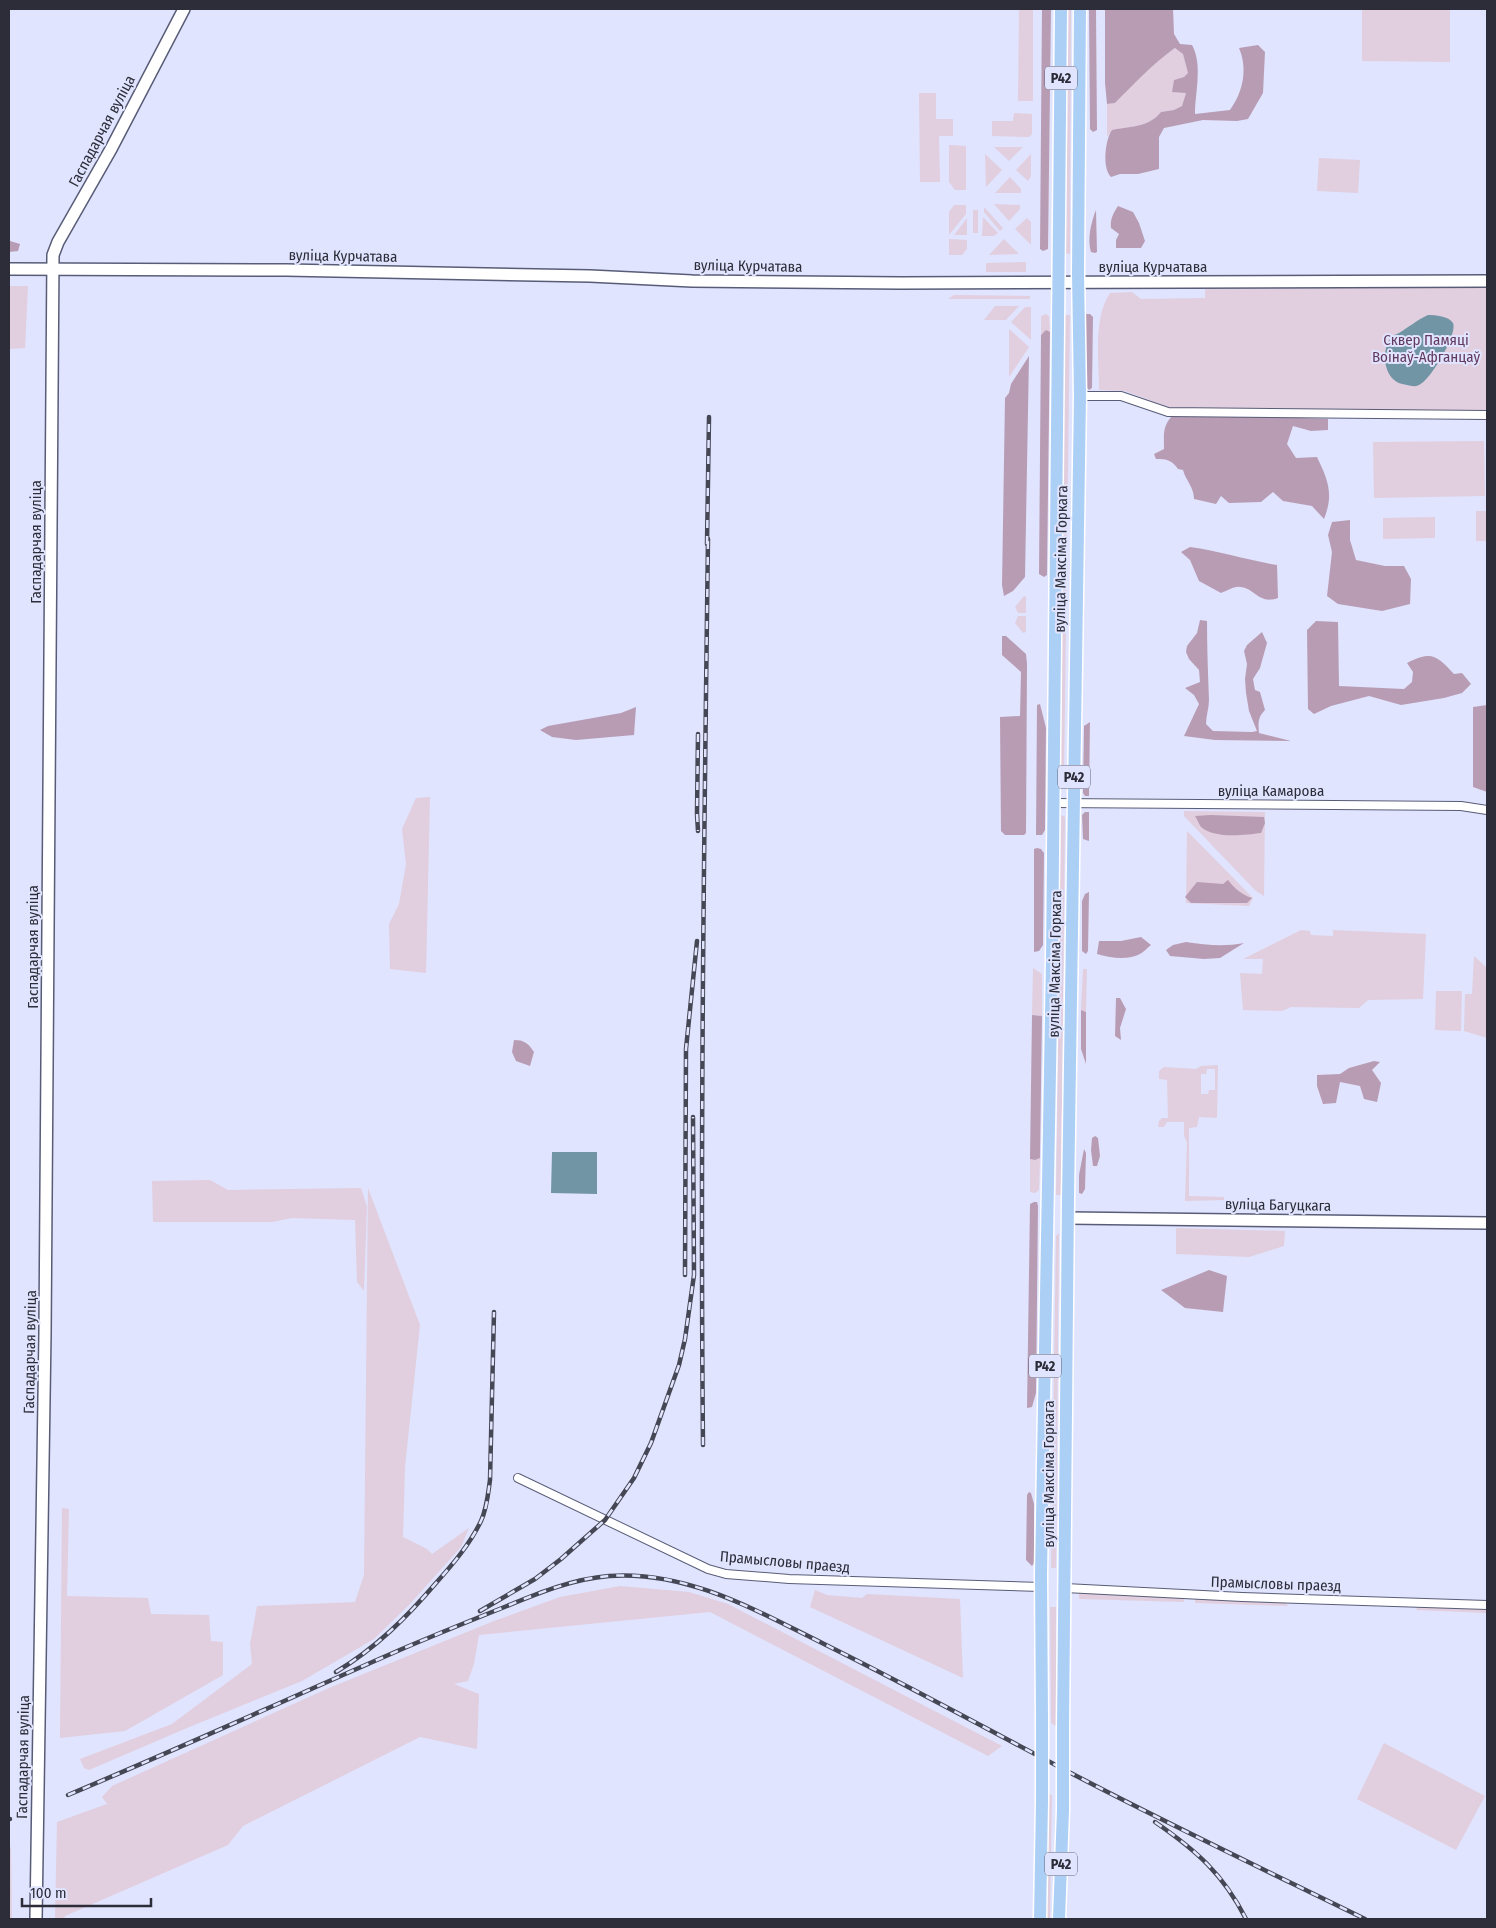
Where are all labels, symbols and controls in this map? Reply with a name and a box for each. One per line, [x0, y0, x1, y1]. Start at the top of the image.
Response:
road number: Р42 [1045, 66, 1077, 90]
street label: Гаспадарчая вуліца [65, 72, 139, 190]
street label: вуліца Курчатава [288, 246, 398, 266]
street label: вуліца Курчатава [693, 256, 803, 276]
street label: вуліца Курчатава [1099, 258, 1207, 276]
park label: Сквер Памяці Воінаў-Афганцаў [1372, 331, 1480, 366]
street label: Гаспадарчая вуліца [27, 480, 45, 604]
street label: вуліца Максіма Горкага [1051, 485, 1071, 633]
road number: Р42 [1058, 766, 1090, 789]
street label: вуліца Камарова [1218, 782, 1324, 800]
street label: Гаспадарчая вуліца [24, 885, 42, 1009]
street label: вуліца Максіма Горкага [1045, 890, 1065, 1038]
street label: вуліца Багуцкага [1225, 1195, 1331, 1215]
street label: Гаспадарчая вуліца [20, 1290, 40, 1414]
road number: Р42 [1029, 1354, 1061, 1378]
street label: вуліца Максіма Горкага [1040, 1400, 1058, 1548]
street label: Прамысловы праезд [719, 1547, 851, 1577]
street label: Прамысловы праезд [1210, 1573, 1342, 1595]
street label: Гаспадарчая вуліца [13, 1695, 33, 1819]
road number: Р42 [1045, 1852, 1077, 1876]
scale bar [22, 1876, 151, 1908]
text: 100 m [30, 1884, 67, 1902]

